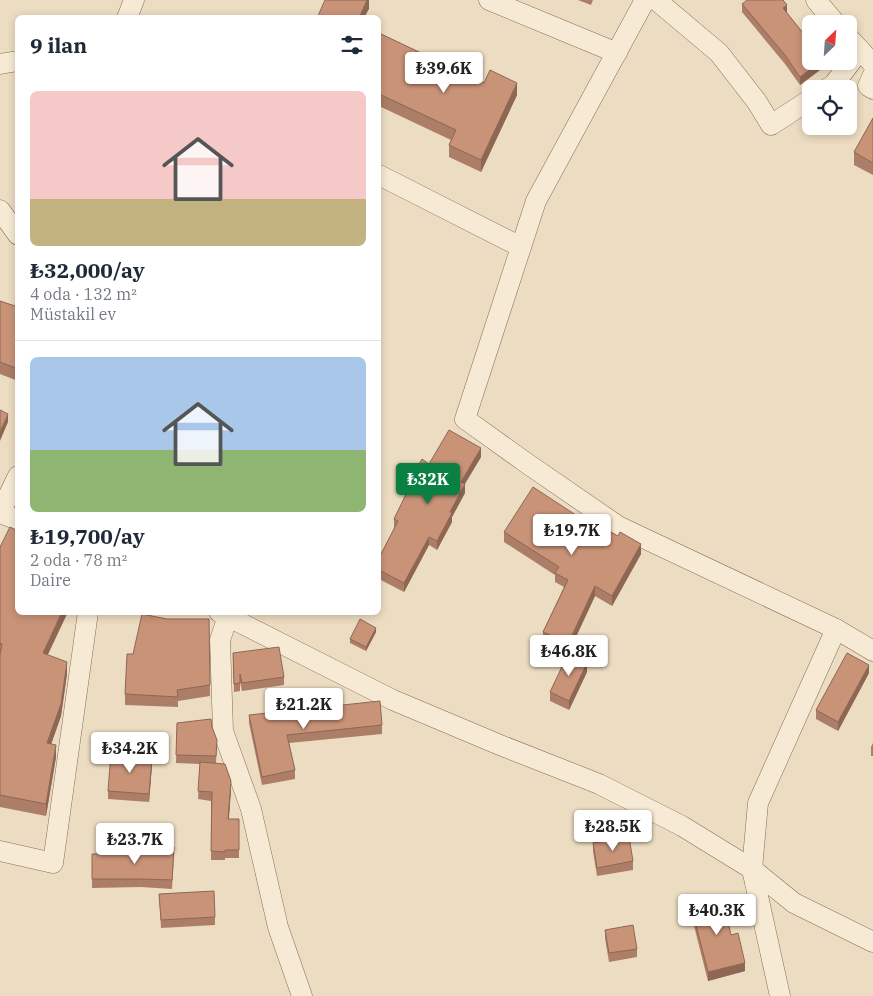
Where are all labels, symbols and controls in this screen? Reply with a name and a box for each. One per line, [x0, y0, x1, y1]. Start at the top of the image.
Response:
north arrow [802, 15, 858, 70]
map controls [802, 15, 857, 135]
text: 9 ilan [30, 31, 87, 59]
icon: filters [338, 31, 366, 59]
pin: ₺39.6K [403, 52, 485, 94]
text: ₺39.6K [416, 58, 472, 78]
button: locate [802, 80, 857, 135]
icon: home [153, 124, 243, 214]
text: ₺32,000/ay [30, 256, 145, 284]
text: 4 oda · 132 m² [30, 284, 137, 304]
text: Müstakil ev [30, 304, 116, 324]
icon: home [153, 389, 243, 479]
pin: ₺32K [398, 462, 458, 505]
text: ₺32K [407, 469, 449, 489]
pin: ₺19.7K [531, 514, 613, 556]
text: ₺19.7K [544, 520, 600, 540]
text: ₺19,700/ay [30, 522, 145, 550]
text: 2 oda · 78 m² [30, 550, 127, 570]
text: Daire [30, 570, 71, 590]
pin: ₺46.8K [528, 634, 610, 677]
text: ₺46.8K [541, 641, 597, 661]
pin: ₺21.2K [263, 688, 345, 730]
text: ₺21.2K [276, 694, 332, 714]
pin: ₺34.2K [89, 732, 171, 774]
text: ₺34.2K [102, 738, 158, 758]
pin: ₺28.5K [572, 810, 654, 852]
text: ₺28.5K [585, 816, 641, 836]
pin: ₺23.7K [94, 822, 176, 865]
text: ₺23.7K [107, 829, 163, 849]
pin: ₺40.3K [676, 894, 758, 936]
text: ₺40.3K [689, 900, 745, 920]

